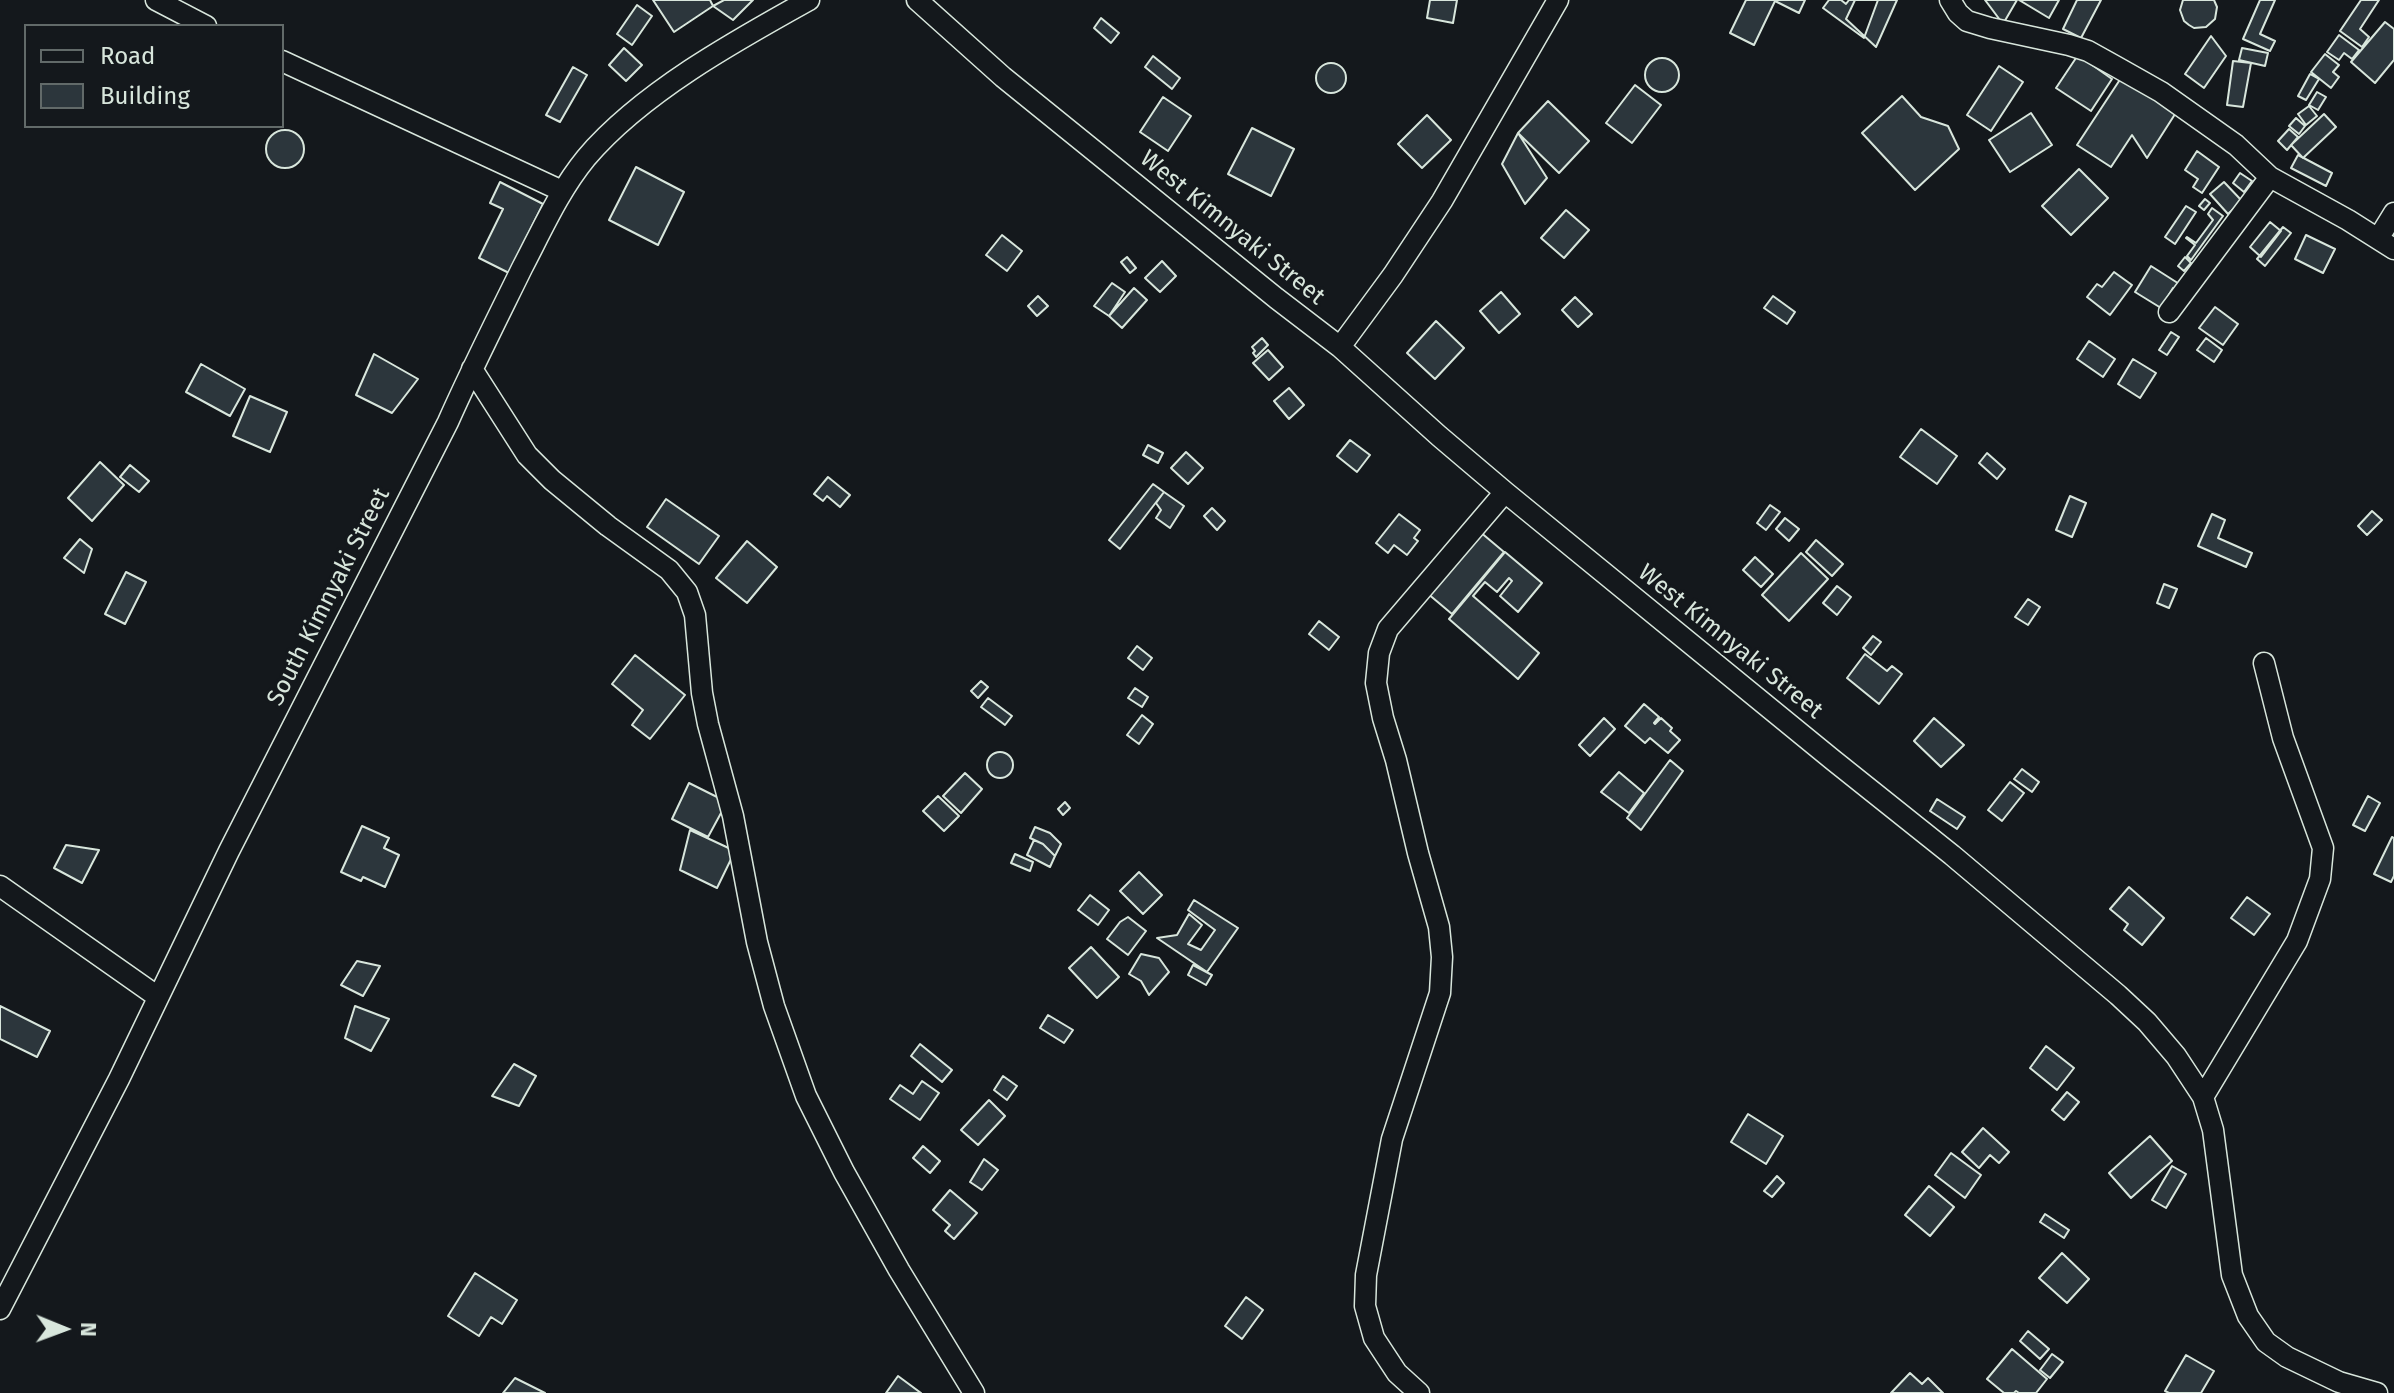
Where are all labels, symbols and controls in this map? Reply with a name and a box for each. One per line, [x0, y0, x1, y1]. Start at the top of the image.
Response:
legend [24, 24, 284, 128]
text: Road [100, 42, 155, 70]
text: Building [100, 82, 190, 110]
street label: West Kimnyaki Street [1134, 145, 1330, 311]
street label: South Kimnyaki Street [262, 483, 396, 711]
street label: West Kimnyaki Street [1632, 559, 1828, 725]
north arrow [24, 1289, 104, 1369]
text: N [75, 1322, 102, 1337]

